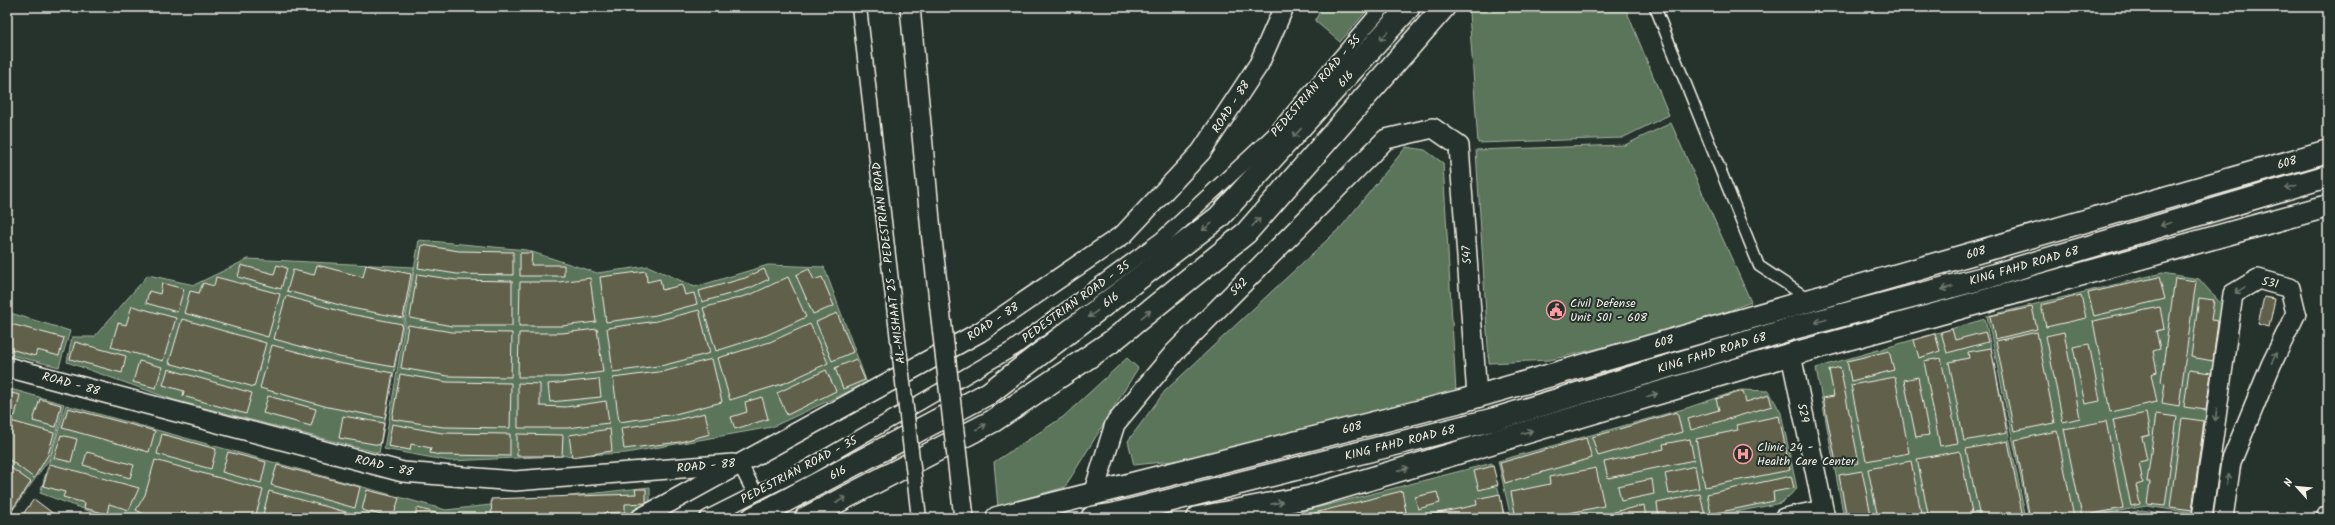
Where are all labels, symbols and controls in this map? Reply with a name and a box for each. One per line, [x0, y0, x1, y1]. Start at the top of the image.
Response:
street label: PEDESTRIAN ROAD - 35 [1266, 30, 1367, 141]
one-way arrow [1379, 31, 1388, 41]
street label: 616 [1333, 66, 1359, 92]
street label: ROAD - 88 [1207, 76, 1255, 137]
one-way arrow [1292, 128, 1302, 138]
street label: 608 [2275, 151, 2300, 175]
street label: AL-MISHAAT 25 - PEDESTRIAN ROAD [867, 161, 911, 365]
one-way arrow [2284, 184, 2297, 191]
one-way arrow [1251, 217, 1260, 227]
one-way arrow [2160, 221, 2173, 228]
one-way arrow [1201, 222, 1212, 231]
street label: 608 [1964, 241, 1989, 265]
street label: KING FAHD ROAD 68 [1967, 241, 2082, 291]
street label: 547 [1457, 245, 1477, 265]
street label: PEDESTRIAN ROAD - 35 [1018, 255, 1135, 348]
street label: 531 [2260, 272, 2280, 294]
street label: 542 [1225, 273, 1253, 301]
one-way arrow [1941, 285, 1954, 292]
one-way arrow [2235, 286, 2246, 294]
street label: 616 [1098, 287, 1124, 313]
place label: Civil Defense Unit 501 - 608 [1570, 294, 1648, 327]
street label: ROAD - 88 [963, 298, 1024, 346]
public building icon: Civil Defense Unit 501 - 608 [1545, 299, 1567, 321]
one-way arrow [1087, 310, 1098, 318]
one-way arrow [1140, 310, 1151, 319]
one-way arrow [1815, 318, 1828, 325]
street label: KING FAHD ROAD 68 [1655, 327, 1770, 379]
street label: 608 [1652, 330, 1677, 354]
one-way arrow [2271, 353, 2278, 365]
street label: ROAD - 88 [40, 367, 103, 401]
one-way arrow [1645, 391, 1658, 398]
street label: 529 [1792, 402, 1814, 425]
one-way arrow [2212, 408, 2220, 421]
street label: 608 [1340, 416, 1365, 440]
street label: KING FAHD ROAD 68 [1343, 420, 1458, 466]
one-way arrow [975, 423, 987, 430]
one-way arrow [1521, 428, 1534, 435]
street label: PEDESTRIAN ROAD - 35 [737, 430, 862, 509]
place label: Clinic 24 - Health Care Center [1757, 438, 1856, 471]
hospital icon: Clinic 24 - Health Care Center [1732, 443, 1754, 465]
street label: ROAD - 88 [353, 450, 416, 482]
street label: ROAD - 88 [676, 454, 737, 478]
street label: 616 [826, 461, 850, 485]
one-way arrow [1396, 465, 1409, 472]
north arrow [2277, 467, 2317, 507]
one-way arrow [2224, 473, 2232, 486]
text: N [2279, 476, 2299, 490]
one-way arrow [834, 496, 846, 503]
one-way arrow [1270, 498, 1283, 506]

